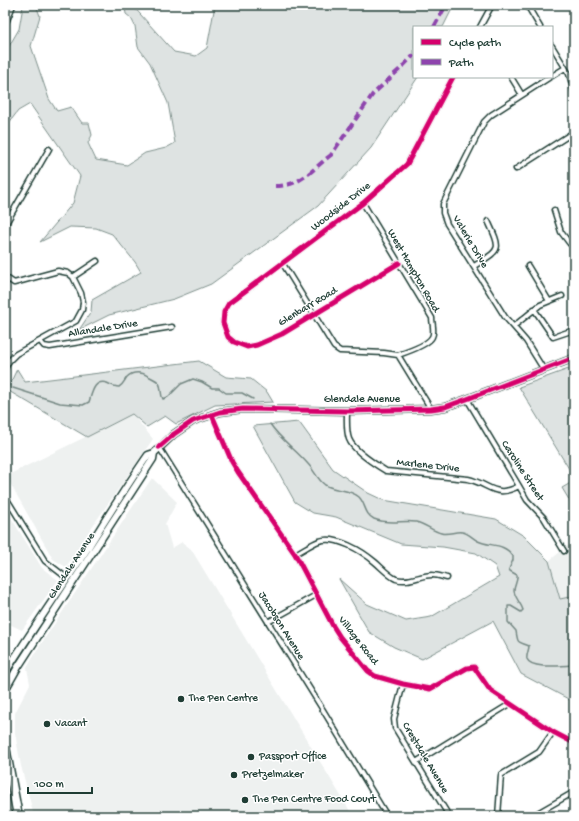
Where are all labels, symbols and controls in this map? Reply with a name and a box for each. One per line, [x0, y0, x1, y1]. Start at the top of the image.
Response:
legend [413, 26, 553, 78]
text: Cycle path [449, 37, 502, 51]
text: Path [448, 57, 474, 71]
street label: Woodside Drive [309, 180, 373, 234]
street label: Valerie Drive [449, 213, 490, 271]
street label: West Hampton Road [384, 227, 442, 316]
street label: Glenbarr Road [276, 284, 341, 329]
street label: Allandale Drive [68, 318, 139, 340]
street label: Glendale Avenue [324, 394, 401, 406]
street label: Caroline Street [498, 439, 547, 505]
street label: Marlene Drive [396, 457, 460, 475]
street label: Glendale Avenue [46, 530, 98, 601]
street label: Jacobson Avenue [255, 590, 307, 662]
street label: Village Road [335, 614, 382, 669]
place label: The Pen Centre [188, 693, 258, 705]
marker: The Pen Centre [176, 694, 186, 704]
place label: Vacant [54, 718, 88, 730]
marker: Vacant [42, 719, 52, 729]
street label: Crestdale Avenue [399, 720, 451, 796]
place label: Passport Office [258, 750, 327, 763]
marker: Passport Office [246, 752, 256, 762]
scale bar [28, 769, 92, 795]
place label: Pretzelmaker [241, 769, 305, 781]
marker: Pretzelmaker [229, 770, 239, 780]
text: 100 m [33, 778, 64, 792]
place label: The Pen Centre Food Court [252, 794, 377, 806]
marker: The Pen Centre Food Court [240, 795, 250, 805]

